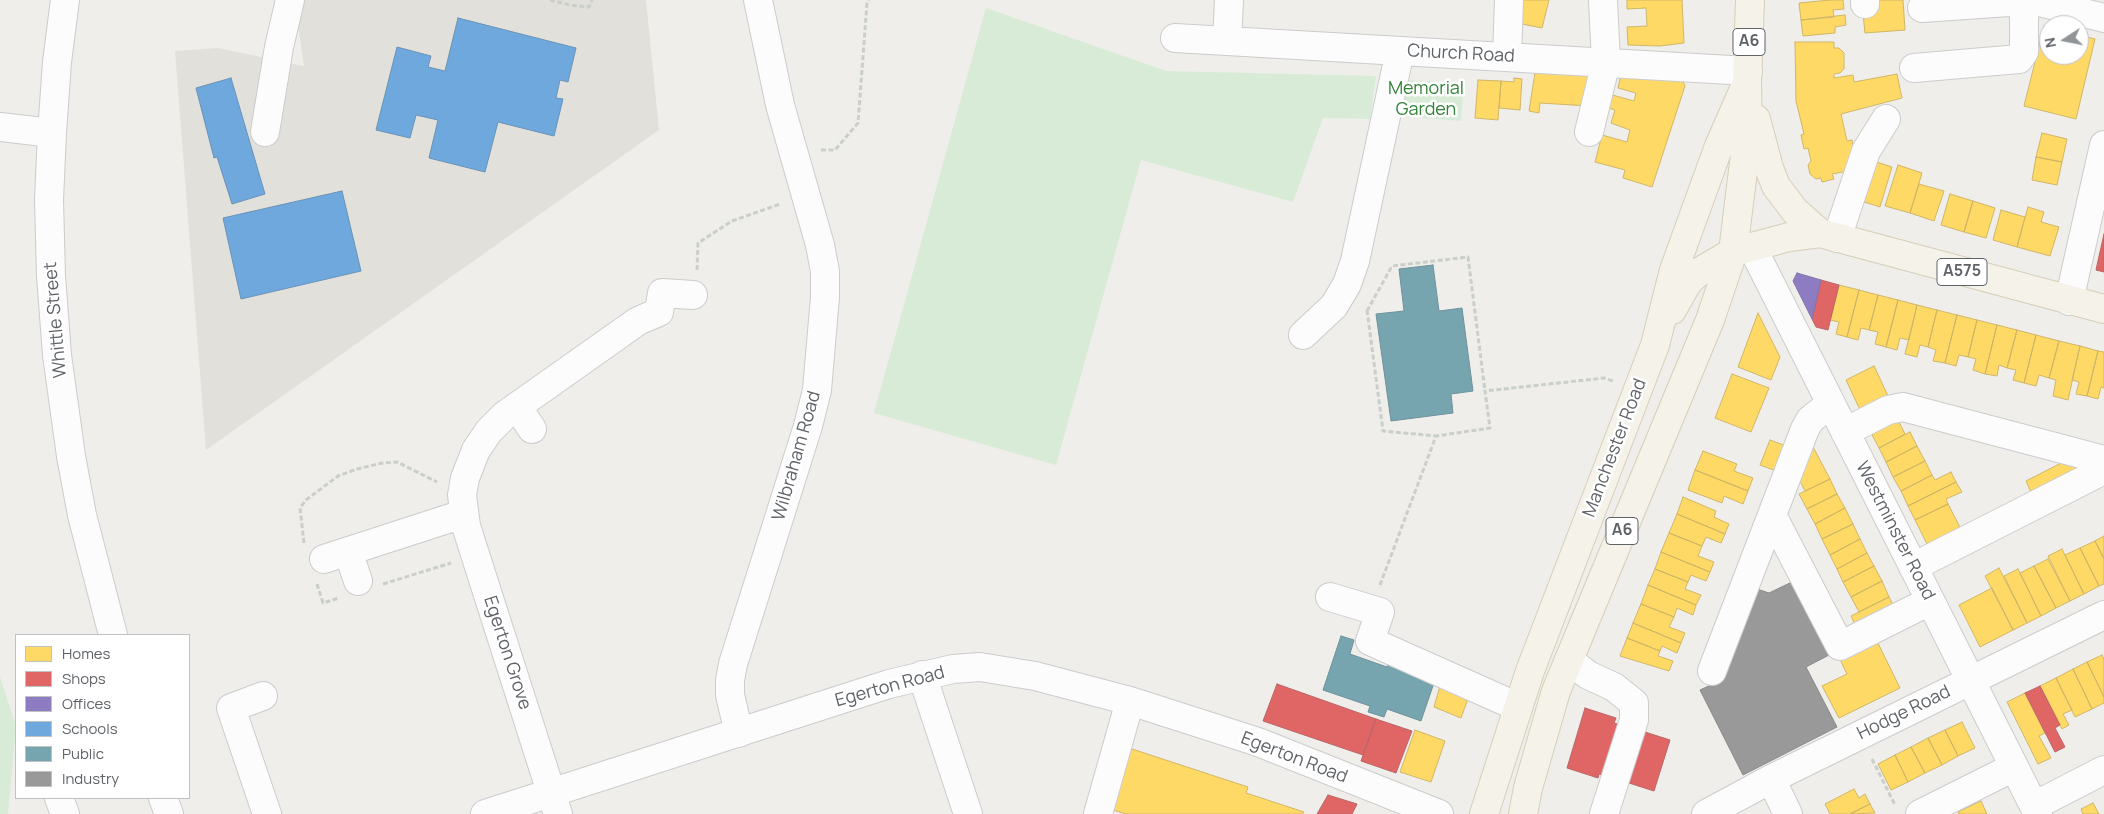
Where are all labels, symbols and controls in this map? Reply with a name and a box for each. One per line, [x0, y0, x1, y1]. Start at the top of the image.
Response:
north arrow [2039, 15, 2089, 65]
road number: A6 [1733, 28, 1765, 56]
text: N [2039, 36, 2060, 50]
street label: Church Road [1407, 40, 1515, 68]
park label: Memorial Garden [1388, 78, 1464, 120]
road number: A575 [1937, 258, 1987, 286]
street label: Whittle Street [40, 261, 72, 379]
street label: Manchester Road [1579, 376, 1651, 520]
street label: Wilbraham Road [768, 389, 826, 523]
street label: Westminster Road [1851, 458, 1939, 604]
road number: A6 [1606, 518, 1638, 544]
street label: Egerton Grove [478, 593, 536, 713]
legend [15, 634, 190, 799]
text: Homes [62, 643, 110, 664]
street label: Egerton Road [833, 662, 947, 712]
text: Shops [62, 668, 106, 689]
street label: Hodge Road [1854, 681, 1954, 745]
text: Offices [62, 693, 111, 714]
text: Schools [62, 718, 118, 739]
street label: Egerton Road [1238, 728, 1350, 788]
text: Public [62, 743, 104, 764]
text: Industry [62, 768, 119, 789]

